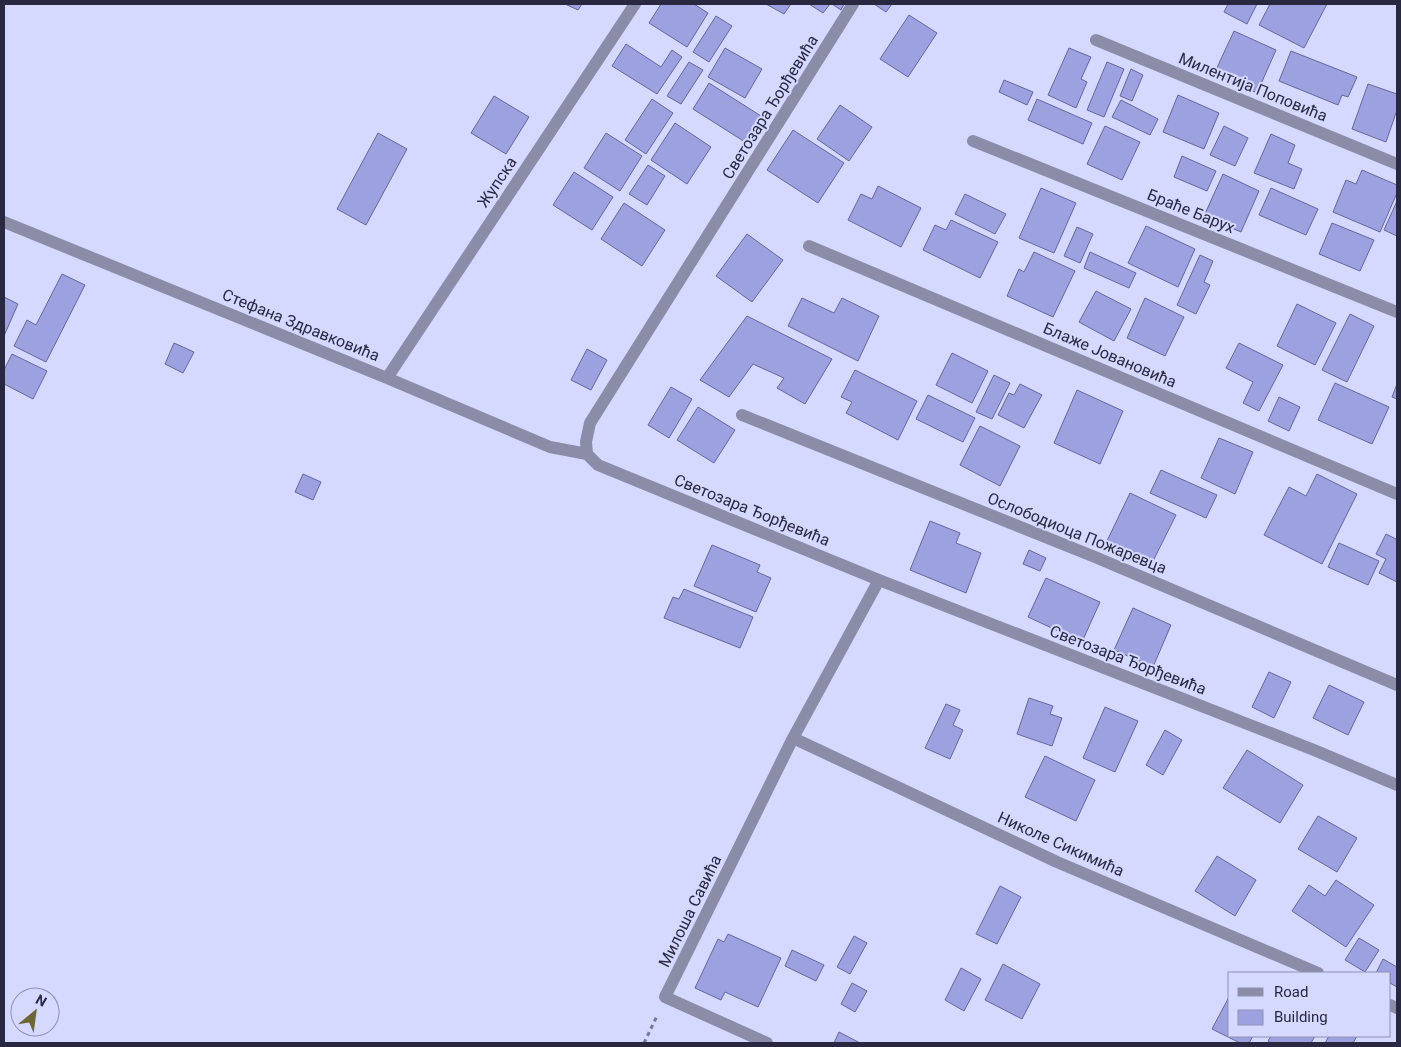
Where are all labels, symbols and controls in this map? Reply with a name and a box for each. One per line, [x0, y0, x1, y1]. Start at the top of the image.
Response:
street label: Светозара Ђорђевића [718, 31, 822, 183]
street label: Милентија Поповића [1176, 48, 1330, 126]
street label: Жупска [473, 153, 521, 211]
street label: Браће Барух [1145, 185, 1237, 237]
street label: Стефана Здравковића [220, 285, 382, 365]
street label: Блаже Јовановића [1041, 318, 1179, 392]
street label: Светозара Ђорђевића [671, 470, 833, 550]
street label: Ослободиоца Пожаревца [985, 488, 1169, 578]
street label: Светозара Ђорђевића [1047, 621, 1209, 699]
street label: Николе Сикимића [995, 808, 1127, 880]
street label: Милоша Савића [655, 852, 725, 970]
legend [1228, 972, 1391, 1037]
text: Road [1274, 983, 1308, 1001]
north arrow [10, 987, 60, 1037]
text: N [33, 991, 50, 1010]
text: Building [1274, 1008, 1328, 1026]

